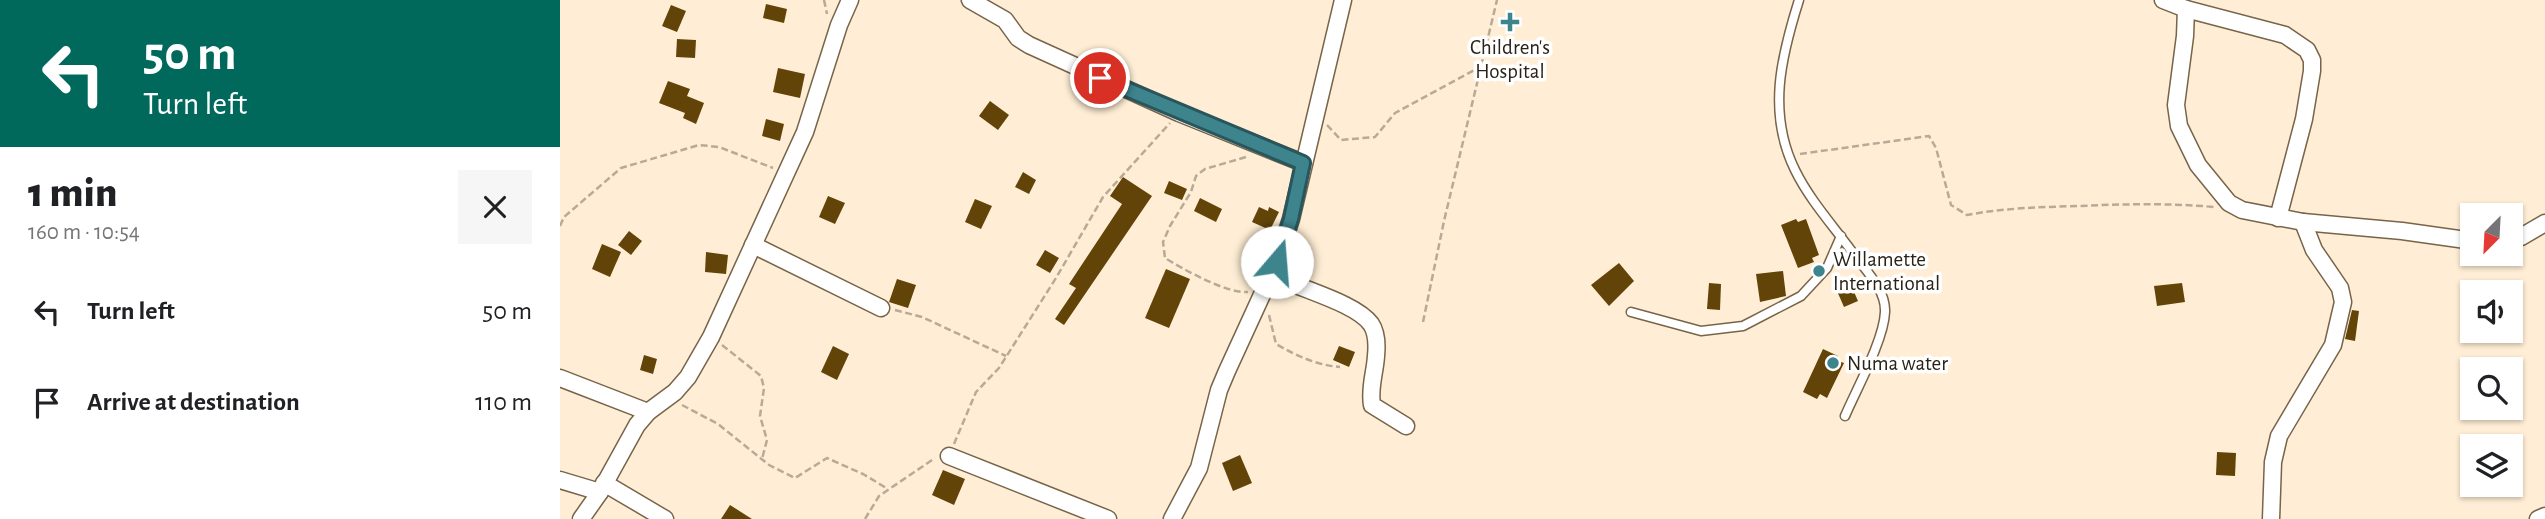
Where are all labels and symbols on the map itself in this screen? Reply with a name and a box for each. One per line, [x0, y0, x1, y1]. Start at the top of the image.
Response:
marker: Children's Hospital [1500, 12, 1520, 32]
place label: Children's Hospital [1470, 37, 1550, 82]
pin [1070, 48, 1130, 108]
north arrow [2460, 203, 2524, 266]
position arrow [1240, 225, 1314, 299]
place label: Willamette International [1833, 249, 1940, 294]
marker: Willamette International [1811, 263, 1827, 279]
place label: Numa water [1847, 353, 1948, 374]
marker: Numa water [1825, 355, 1841, 371]

